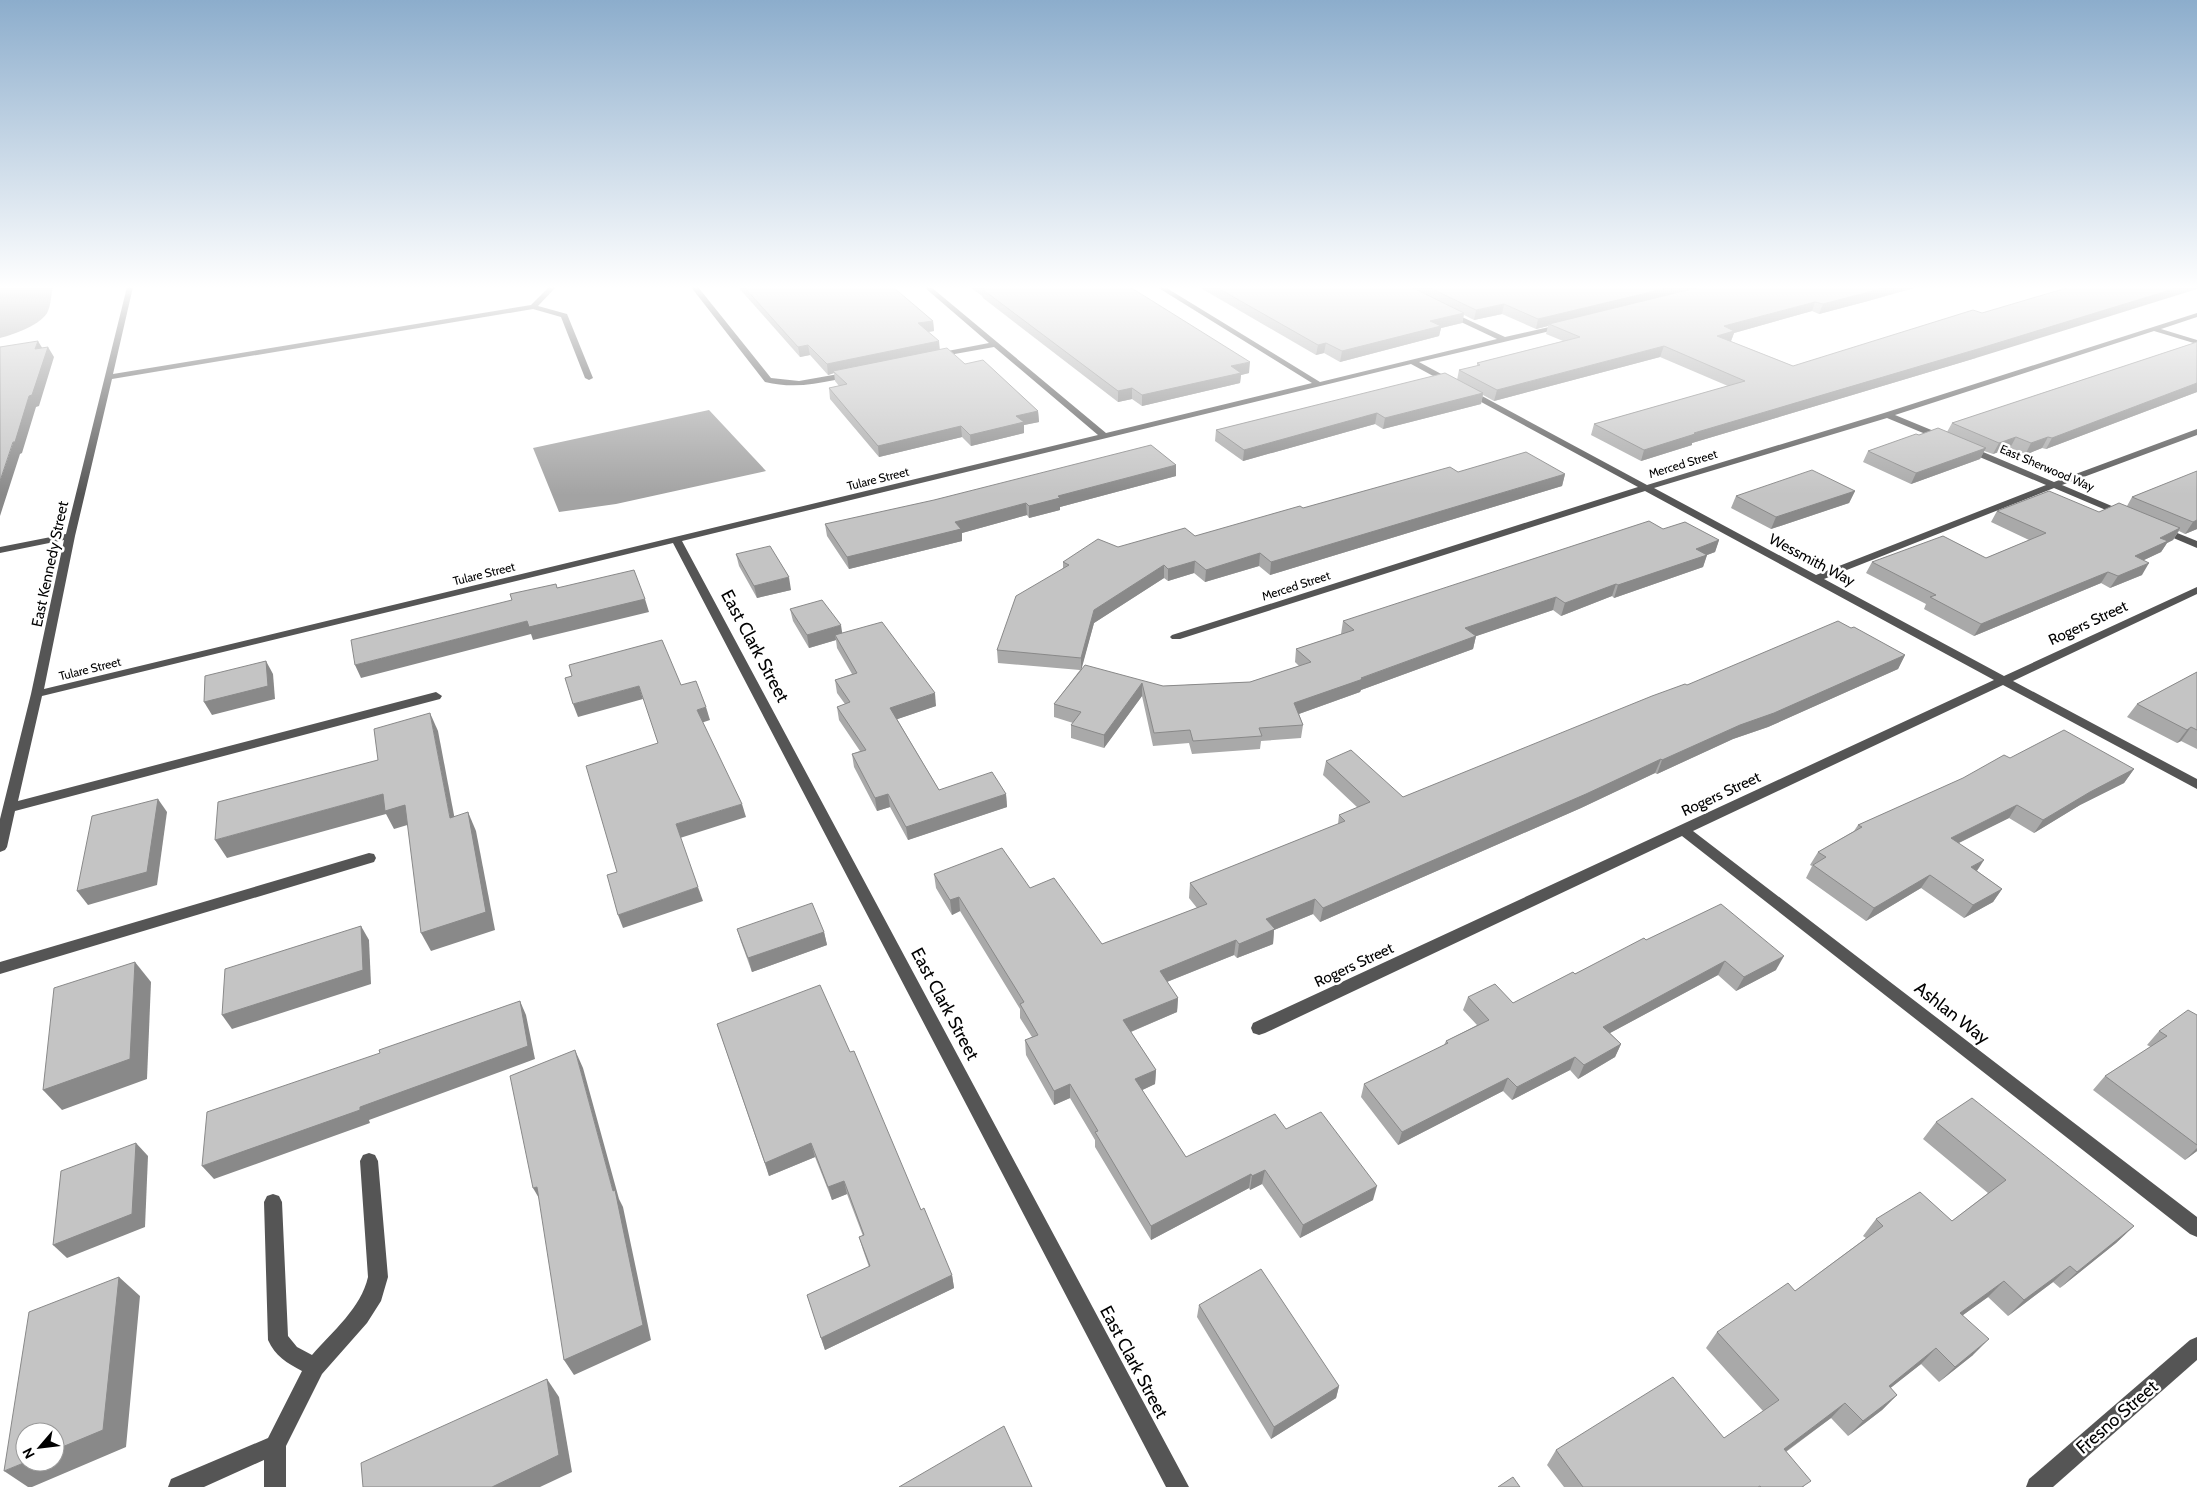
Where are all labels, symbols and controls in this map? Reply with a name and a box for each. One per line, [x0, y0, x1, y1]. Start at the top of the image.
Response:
street label: East Sherwood Way [1998, 441, 2097, 494]
street label: Merced Street [1647, 446, 1719, 481]
street label: Tulare Street [845, 464, 911, 493]
street label: East Kennedy Street [28, 499, 72, 629]
street label: Wessmith Way [1766, 530, 1858, 590]
street label: Tulare Street [451, 559, 517, 588]
street label: Merced Street [1260, 567, 1332, 604]
street label: East Clark Street [716, 586, 794, 706]
street label: Rogers Street [2046, 597, 2130, 649]
street label: Tulare Street [57, 654, 123, 683]
street label: Rogers Street [1679, 768, 1763, 820]
street label: Rogers Street [1312, 939, 1396, 991]
street label: East Clark Street [906, 944, 984, 1064]
street label: Ashlan Way [1910, 977, 1994, 1049]
street label: East Clark Street [1095, 1302, 1173, 1422]
street label: Fresno Street [2072, 1376, 2162, 1458]
north arrow [15, 1422, 65, 1472]
text: N [18, 1445, 39, 1462]

